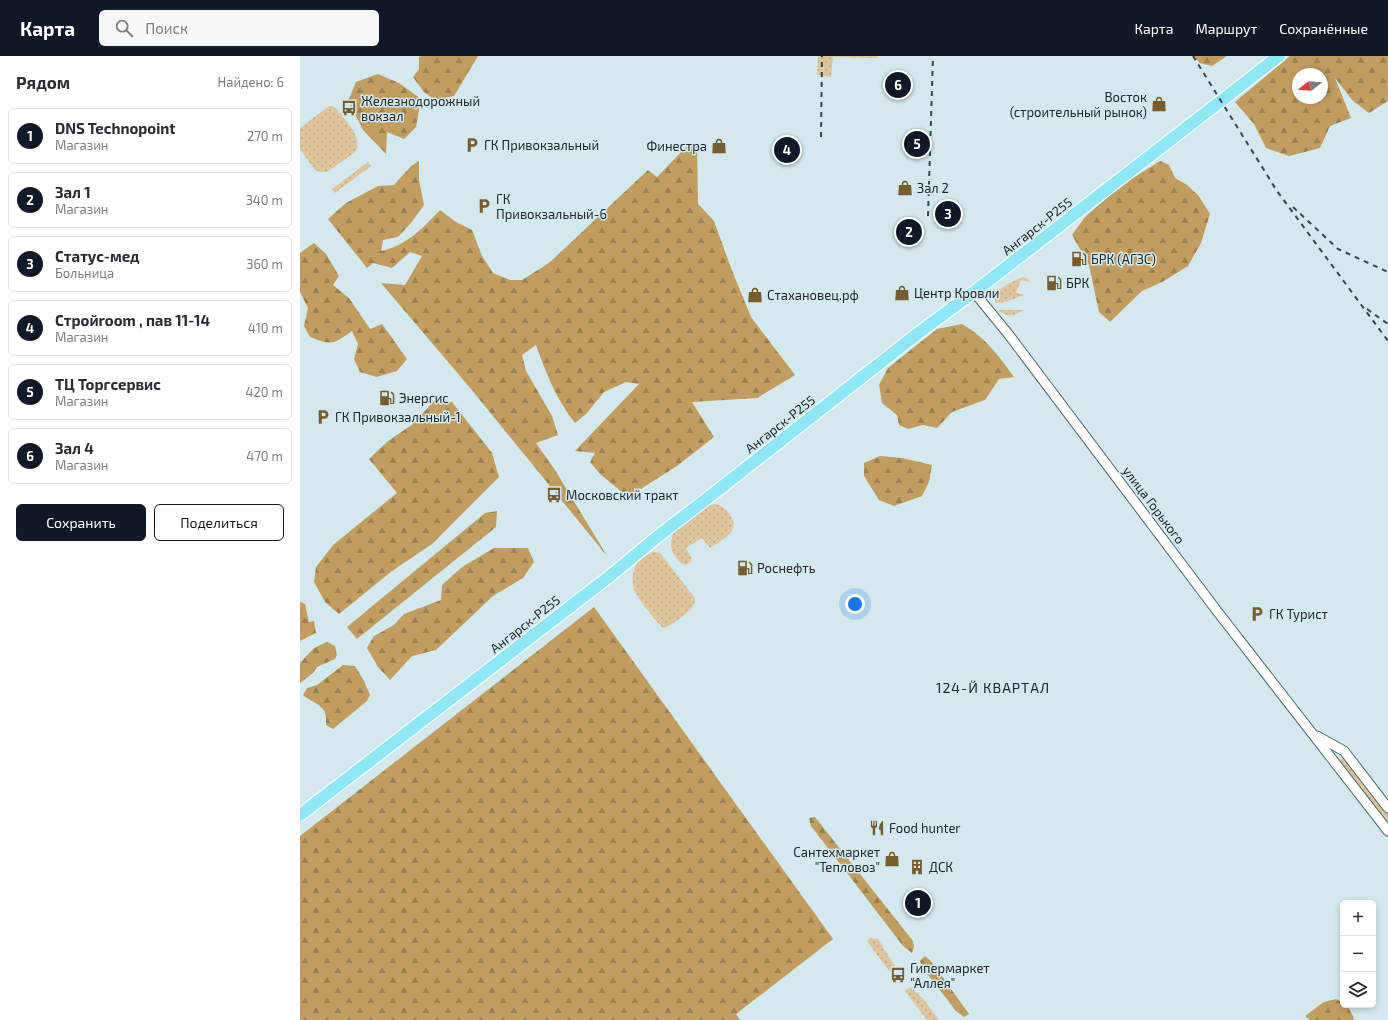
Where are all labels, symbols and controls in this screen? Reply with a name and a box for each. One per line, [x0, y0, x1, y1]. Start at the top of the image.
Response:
search box [99, 10, 379, 46]
text: Карта [20, 17, 75, 40]
icon: search [113, 17, 135, 39]
text: Поиск [145, 19, 188, 37]
text: Карта [1135, 20, 1173, 37]
text: Маршрут [1195, 20, 1257, 37]
text: Сохранённые [1279, 20, 1368, 37]
north arrow [1292, 68, 1328, 104]
pin: 6 [885, 70, 911, 100]
text: Рядом [16, 72, 70, 92]
text: Найдено: 6 [218, 74, 284, 90]
place label: Восток (строительный рынок) [1010, 89, 1147, 120]
place label: Железнодорожный вокзал [361, 93, 480, 124]
shop icon: Восток (строительный рынок) [1150, 95, 1168, 113]
bus stop icon: Железнодорожный вокзал [340, 99, 358, 117]
text: DNS Technopoint [55, 119, 175, 137]
text: 1 [27, 128, 33, 144]
text: 270 m [247, 128, 283, 144]
pin: 5 [904, 129, 930, 159]
pin: 4 [774, 135, 800, 165]
parking icon: ГК Привокзальный [463, 136, 481, 154]
text: Магазин [55, 137, 108, 153]
place label: ГК Привокзальный [484, 137, 599, 153]
shop icon: Финестра [710, 137, 728, 155]
place label: Финестра [647, 138, 707, 154]
shop icon: Зал 2 [896, 179, 914, 197]
place label: Зал 2 [917, 180, 949, 196]
text: Зал 1 [55, 183, 91, 201]
place label: ГК Привокзальный-6 [496, 191, 607, 222]
text: 2 [26, 192, 34, 208]
text: 340 m [246, 192, 283, 208]
street label: Ангарск-Р255 [999, 194, 1075, 258]
parking icon: ГК Привокзальный-6 [475, 197, 493, 215]
pin: 3 [935, 199, 961, 229]
text: Магазин [55, 201, 108, 217]
pin: 2 [896, 217, 922, 247]
text: Статус-мед [55, 247, 139, 265]
fuel station icon: БРК (АГЗС) [1070, 250, 1088, 268]
place label: БРК (АГЗС) [1091, 251, 1156, 267]
text: 3 [26, 256, 34, 272]
text: 360 m [246, 256, 283, 272]
text: Больница [55, 265, 114, 281]
fuel station icon: БРК [1045, 274, 1063, 292]
place label: БРК [1066, 275, 1089, 291]
shop icon: Центр Кровли [893, 284, 911, 302]
place label: Центр Кровли [914, 285, 999, 301]
shop icon: Стахановец.рф [746, 286, 764, 304]
place label: Стахановец.рф [767, 287, 859, 303]
text: Стройroom , пав 11-14 [55, 311, 210, 329]
text: 4 [26, 320, 34, 336]
text: 410 m [248, 320, 283, 336]
text: Магазин [55, 329, 108, 345]
text: ТЦ Торгсервис [55, 375, 161, 393]
text: 5 [26, 384, 34, 400]
text: 420 m [246, 384, 283, 400]
fuel station icon: Энергис [378, 389, 396, 407]
place label: Энергис [399, 390, 449, 406]
street label: Ангарск-Р255 [742, 392, 818, 456]
text: Магазин [55, 393, 108, 409]
parking icon: ГК Привокзальный-1 [314, 408, 332, 426]
place label: ГК Привокзальный-1 [335, 409, 461, 425]
text: Зал 4 [55, 439, 94, 457]
text: 6 [26, 448, 34, 464]
text: 470 m [246, 448, 283, 464]
text: Магазин [55, 457, 108, 473]
street label: улица Горького [1120, 463, 1188, 547]
bus stop icon: Московский тракт [545, 486, 563, 504]
place label: Московский тракт [566, 487, 679, 503]
button: Сохранить [16, 504, 146, 541]
button: Поделиться [154, 504, 284, 541]
fuel station icon: Роснефть [736, 559, 754, 577]
place label: Роснефть [757, 560, 816, 576]
street label: Ангарск-Р255 [487, 592, 563, 656]
your location [845, 594, 865, 614]
parking icon: ГК Турист [1248, 605, 1266, 623]
place label: ГК Турист [1269, 606, 1329, 622]
district label: 124-Й КВАРТАЛ [936, 679, 1050, 696]
restaurant icon: Food hunter [868, 819, 886, 837]
place label: Food hunter [889, 820, 961, 836]
place label: Сантехмаркет "Тепловоз" [793, 844, 881, 875]
shop icon: Сантехмаркет "Тепловоз" [883, 850, 901, 868]
building icon: ДСК [908, 858, 926, 876]
place label: ДСК [929, 859, 953, 875]
pin: 1 [905, 888, 931, 918]
map controls [1340, 900, 1376, 1008]
button: + [1340, 900, 1376, 936]
button: − [1340, 936, 1376, 972]
place label: Гипермаркет "Аллея" [910, 960, 990, 991]
bus stop icon: Гипермаркет "Аллея" [889, 966, 907, 984]
button: layers [1340, 972, 1376, 1008]

